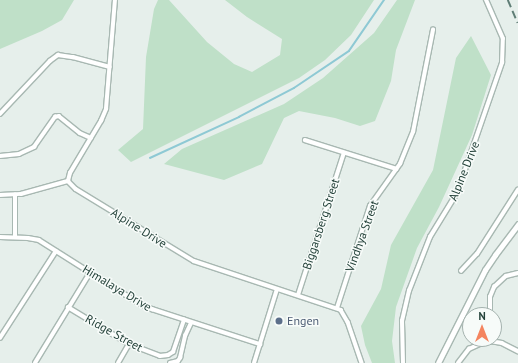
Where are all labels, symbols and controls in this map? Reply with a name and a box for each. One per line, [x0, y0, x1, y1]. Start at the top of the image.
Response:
street label: Alpine Drive [446, 139, 482, 203]
street label: Biggarsberg Street [299, 177, 343, 271]
street label: Vindhya Street [342, 198, 382, 274]
street label: Alpine Drive [108, 205, 170, 251]
street label: Himalaya Drive [80, 262, 154, 314]
north arrow [462, 307, 502, 347]
text: N [478, 309, 486, 323]
street label: Ridge Street [83, 311, 145, 355]
place label: Engen [287, 314, 319, 328]
marker: Engen [274, 316, 284, 326]

